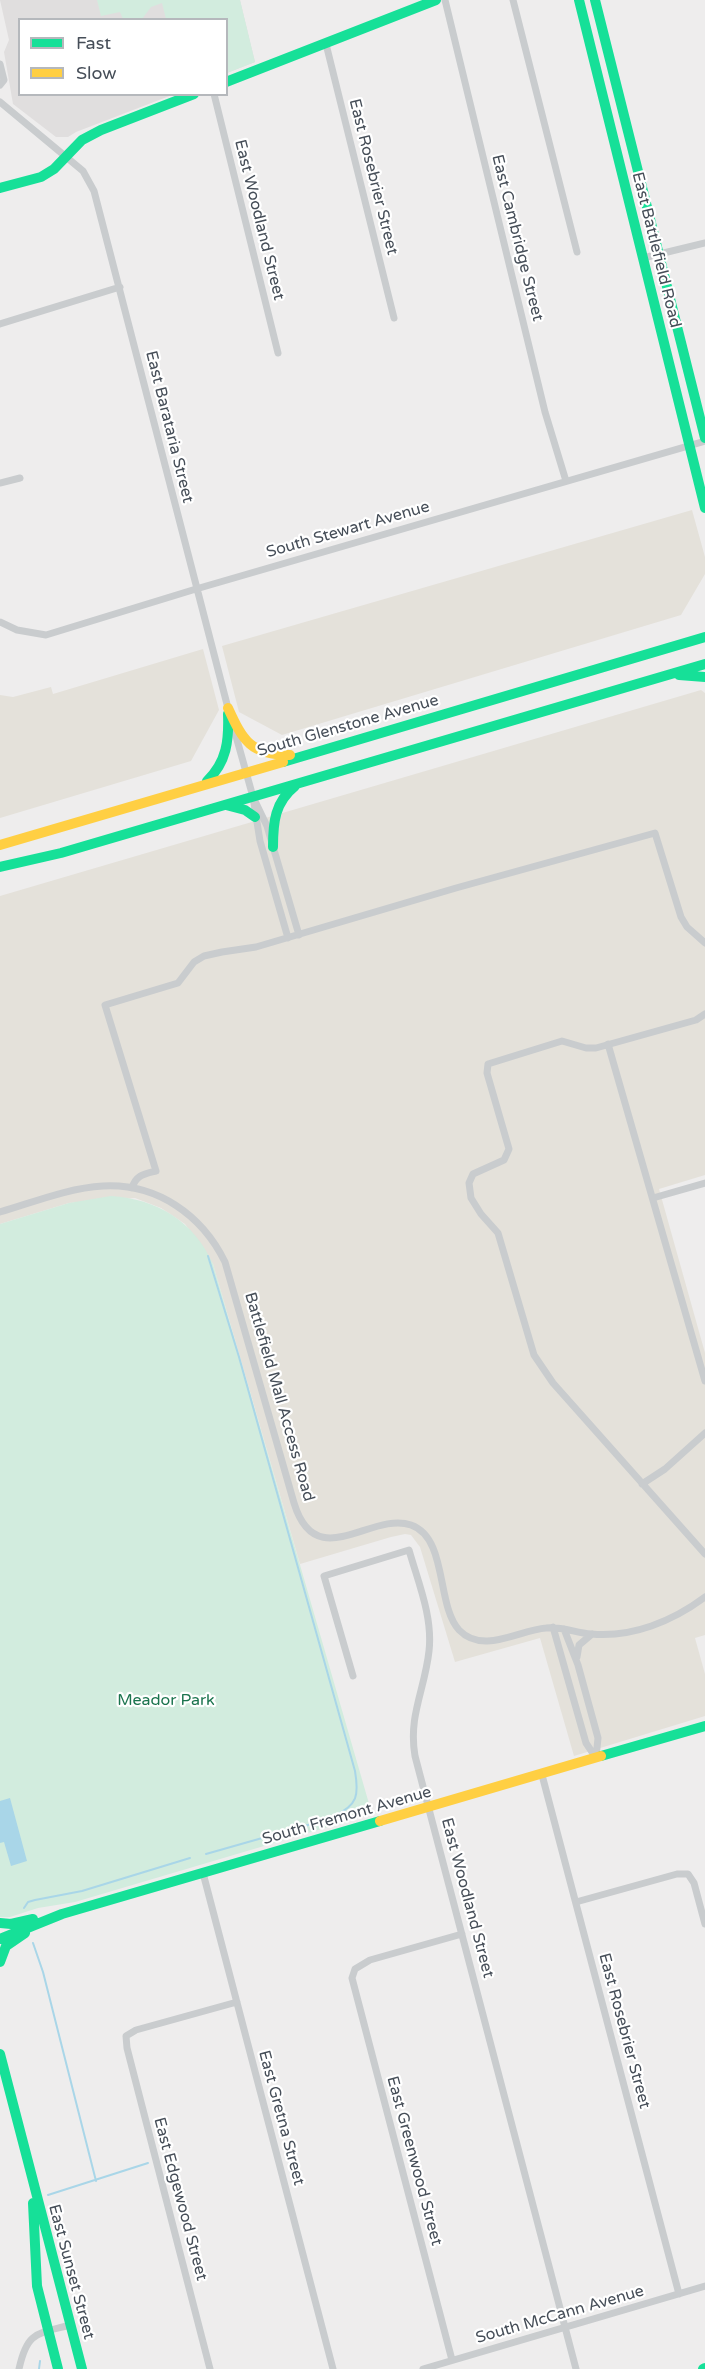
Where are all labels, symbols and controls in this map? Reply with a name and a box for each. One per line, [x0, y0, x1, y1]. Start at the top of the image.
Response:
legend [18, 18, 228, 96]
text: Fast [76, 32, 111, 54]
text: Slow [76, 62, 117, 84]
street label: East Rosebrier Street [344, 97, 402, 257]
street label: East Woodland Street [230, 138, 288, 302]
street label: East Cambridge Street [487, 153, 547, 323]
street label: East Battlefield Road [627, 170, 685, 330]
street label: East Barataria Street [141, 349, 197, 505]
street label: South Stewart Avenue [264, 497, 432, 563]
street label: South Glenstone Avenue [255, 691, 441, 761]
street label: Battlefield Mall Access Road [240, 1290, 318, 1504]
park label: Meador Park [117, 1691, 215, 1711]
street label: South Fremont Avenue [260, 1783, 434, 1849]
street label: East Woodland Street [436, 1816, 498, 1980]
street label: East Rosebrier Street [594, 1951, 654, 2111]
street label: East Gretna Street [254, 2048, 308, 2188]
street label: East Greenwood Street [382, 2074, 446, 2248]
street label: East Edgewood Street [149, 2115, 211, 2283]
street label: East Sunset Street [44, 2202, 98, 2342]
street label: South McCann Avenue [474, 2282, 646, 2348]

